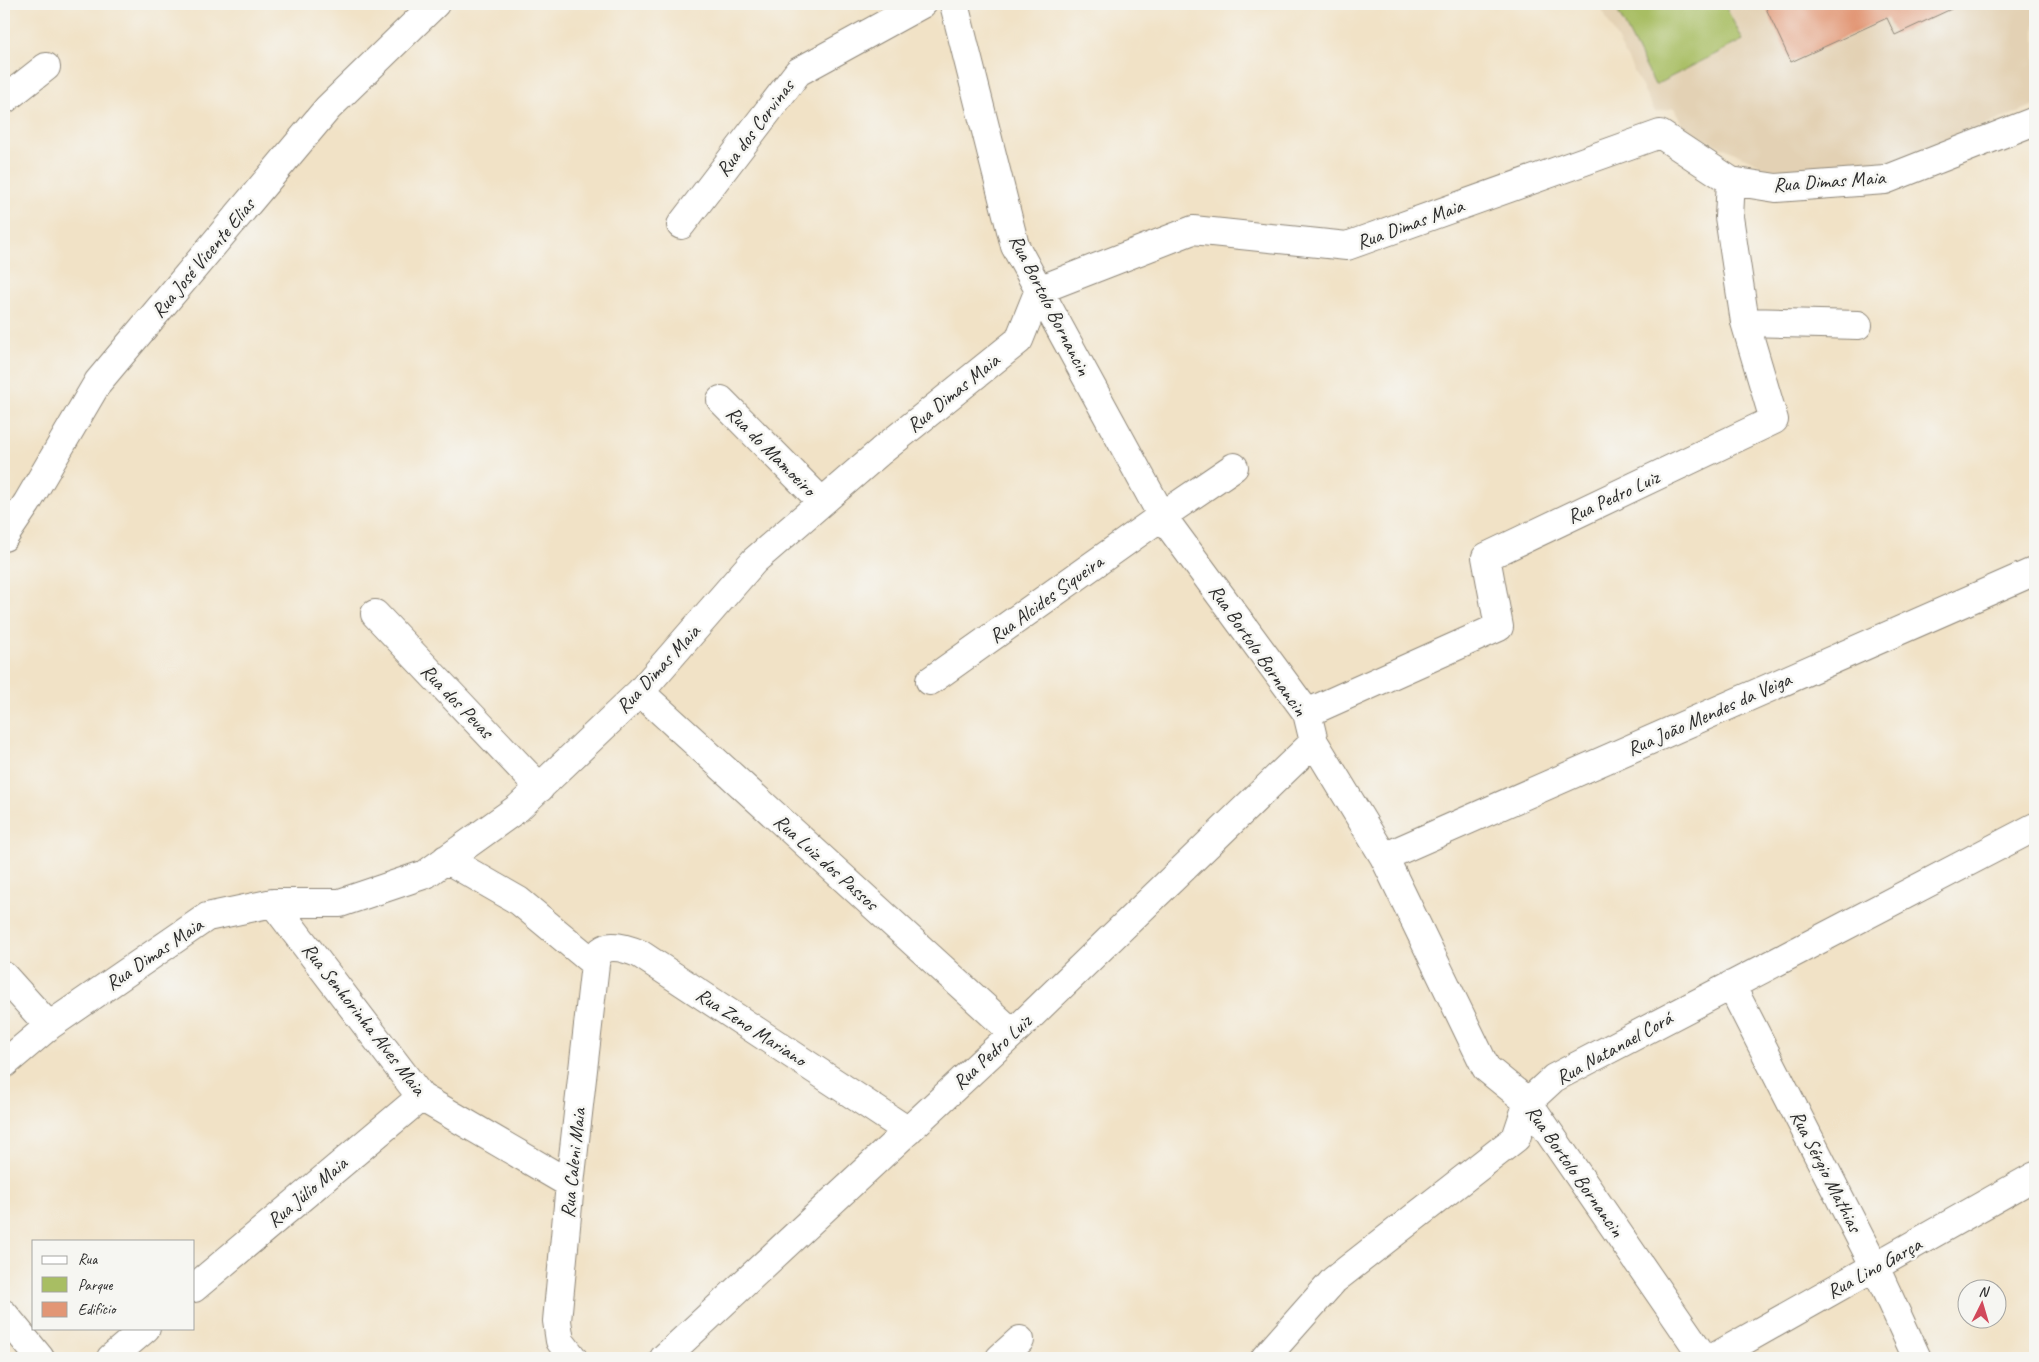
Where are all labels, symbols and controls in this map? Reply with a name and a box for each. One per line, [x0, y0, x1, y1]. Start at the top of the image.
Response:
street label: Rua dos Corvinas [710, 73, 801, 181]
street label: Rua Dimas Maia [1772, 165, 1887, 197]
street label: Rua José Vicente Elias [146, 191, 262, 323]
street label: Rua Dimas Maia [1353, 193, 1468, 255]
street label: Rua Bortolo Bornancin [1004, 230, 1097, 381]
street label: Rua Dimas Maia [902, 347, 1005, 438]
street label: Rua do Mamoeiro [721, 401, 823, 503]
street label: Rua Pedro Luiz [1563, 464, 1665, 529]
street label: Rua Alcides Siqueira [984, 548, 1109, 649]
street label: Rua Bortolo Bornancin [1203, 579, 1313, 722]
street label: Rua Dimas Maia [611, 619, 706, 719]
street label: Rua dos Pevas [415, 659, 500, 745]
street label: Rua João Mendes da Veiga [1623, 666, 1796, 761]
street label: Rua Luiz dos Passos [769, 809, 885, 917]
street label: Rua Dimas Maia [100, 912, 209, 996]
street label: Rua Senhorinha Alves Maia [297, 938, 432, 1101]
street label: Rua Zeno Mariano [691, 982, 812, 1073]
street label: Rua Natanael Corá [1551, 1005, 1679, 1090]
street label: Rua Pedro Luiz [947, 1008, 1038, 1095]
street label: Rua Bortolo Bornancin [1520, 1100, 1630, 1243]
street label: Rua Caleni Maia [555, 1105, 591, 1219]
street label: Rua Sérgio Mathias [1785, 1106, 1868, 1238]
street label: Rua Júlio Maia [262, 1150, 354, 1233]
street label: Rua Lino Garça [1822, 1231, 1927, 1304]
legend [32, 1240, 195, 1330]
text: Rua [78, 1250, 98, 1269]
text: Parque [78, 1276, 114, 1295]
north arrow [1956, 1280, 2006, 1330]
text: N [1978, 1283, 1990, 1301]
text: Edifício [78, 1300, 117, 1319]

